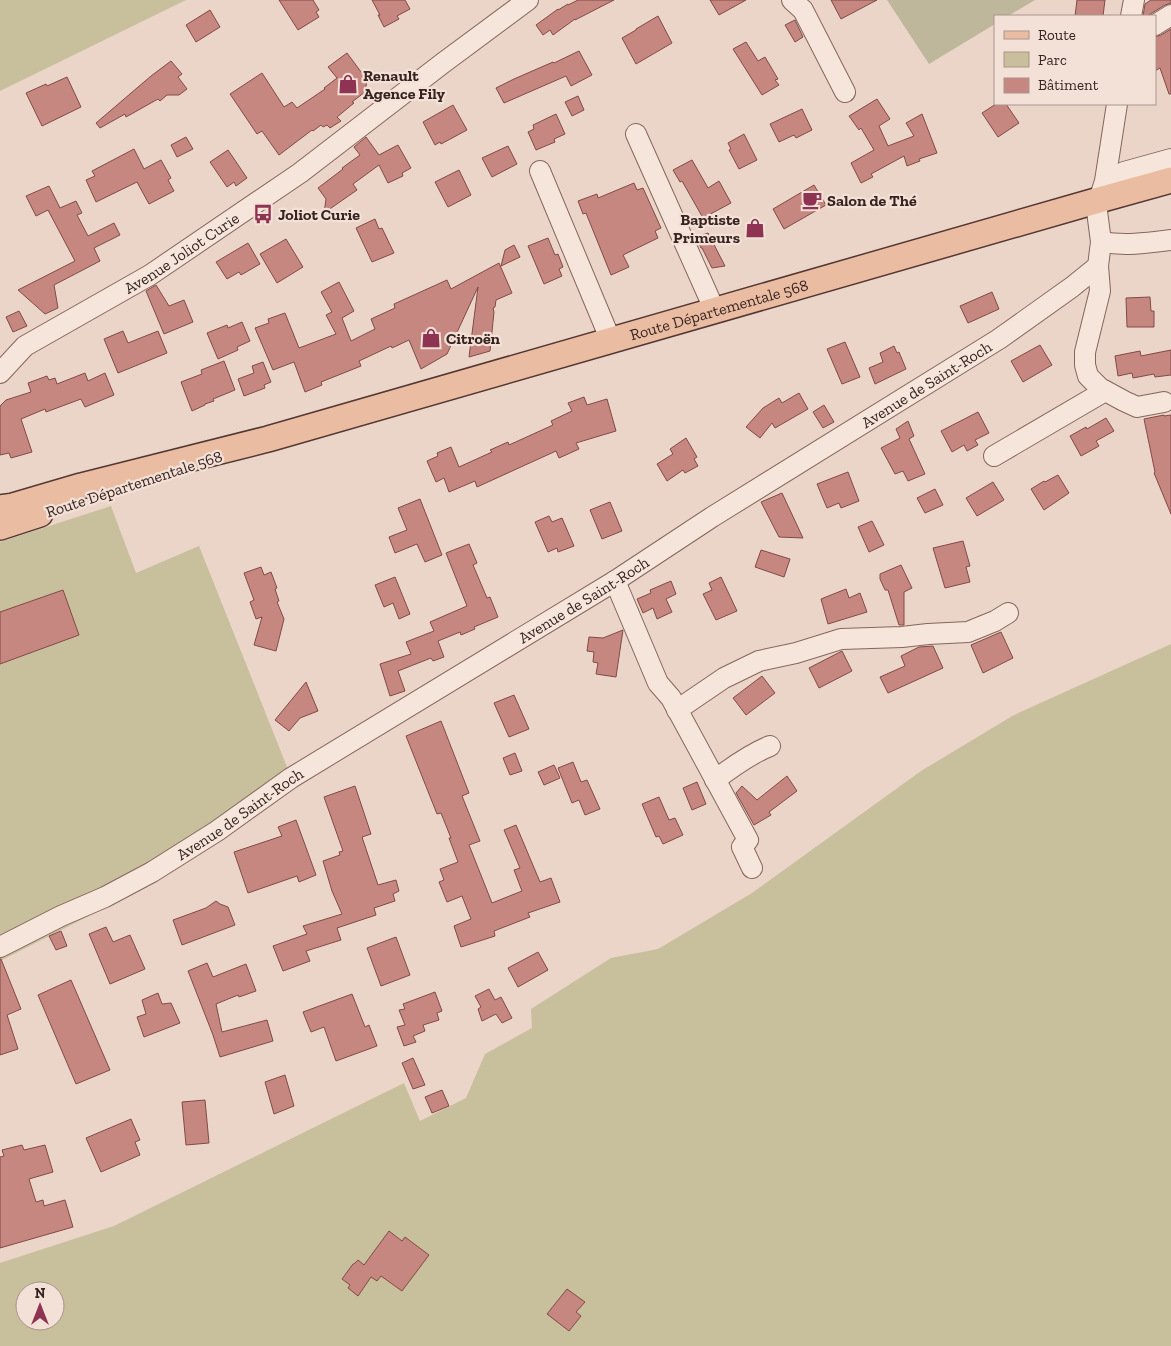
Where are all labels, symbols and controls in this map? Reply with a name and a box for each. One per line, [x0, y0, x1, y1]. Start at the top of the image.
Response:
legend [994, 15, 1156, 105]
text: Route [1038, 26, 1076, 44]
text: Parc [1038, 51, 1067, 69]
place label: Renault Agence Fily [363, 66, 446, 103]
shop icon: Renault Agence Fily [337, 73, 359, 95]
text: Bâtiment [1038, 76, 1099, 94]
cafe icon: Salon de Thé [801, 189, 823, 211]
place label: Salon de Thé [827, 191, 917, 210]
bus stop icon: Joliot Curie [252, 203, 274, 225]
place label: Joliot Curie [278, 205, 360, 224]
street label: Avenue Joliot Curie [121, 208, 242, 297]
place label: Baptiste Primeurs [673, 210, 740, 247]
shop icon: Baptiste Primeurs [744, 217, 766, 239]
street label: Route Départementale 568 [628, 275, 810, 344]
shop icon: Citroën [420, 327, 442, 349]
place label: Citroën [446, 329, 501, 348]
street label: Avenue de Saint-Roch [858, 337, 995, 432]
street label: Route Départementale 568 [43, 446, 225, 522]
street label: Avenue de Saint-Roch [515, 552, 652, 647]
street label: Avenue de Saint-Roch [173, 763, 307, 864]
north arrow [15, 1281, 65, 1331]
text: N [35, 1285, 46, 1302]

